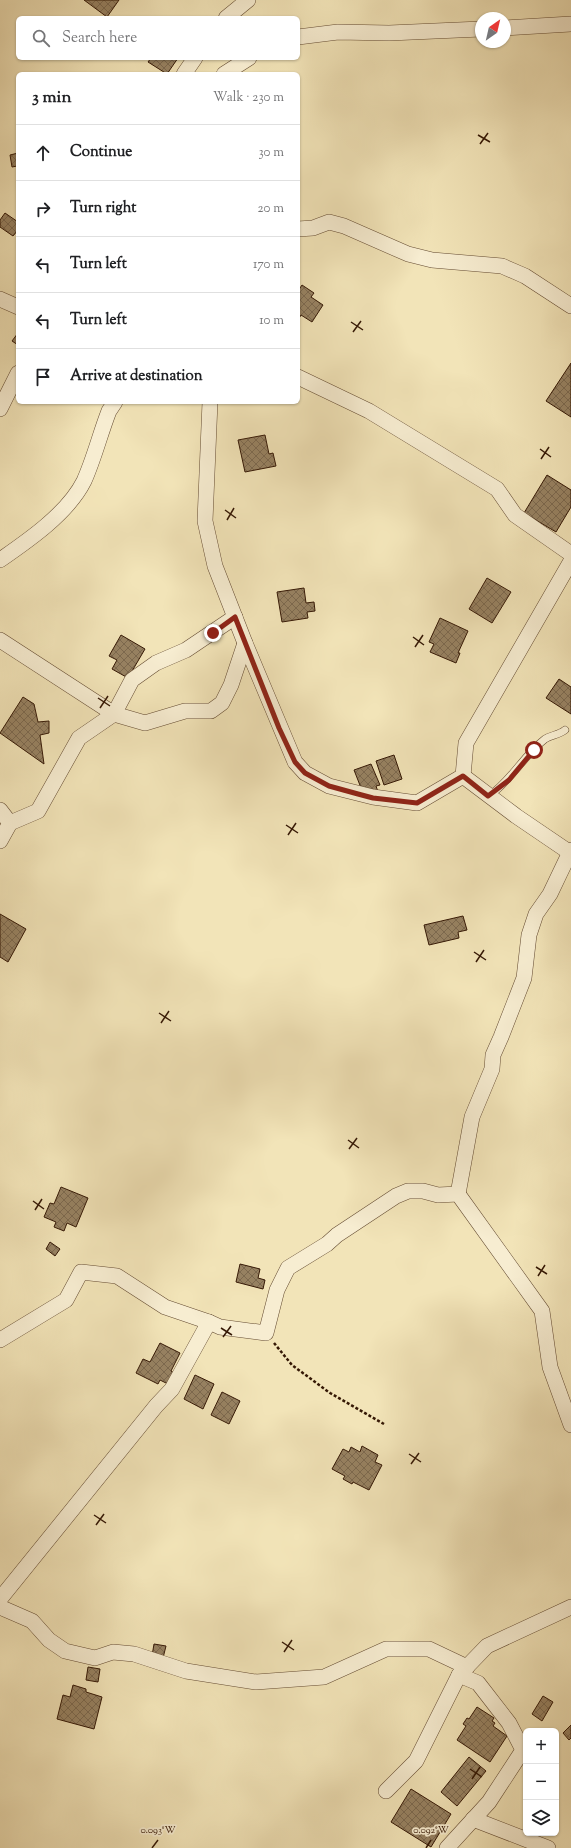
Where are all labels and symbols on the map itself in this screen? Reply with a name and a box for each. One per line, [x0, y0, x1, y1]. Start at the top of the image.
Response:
north arrow [475, 12, 511, 48]
route end [204, 624, 222, 642]
route start [525, 741, 543, 759]
text: 0.093°W [140, 1823, 176, 1838]
text: 0.092°W [413, 1823, 449, 1838]

